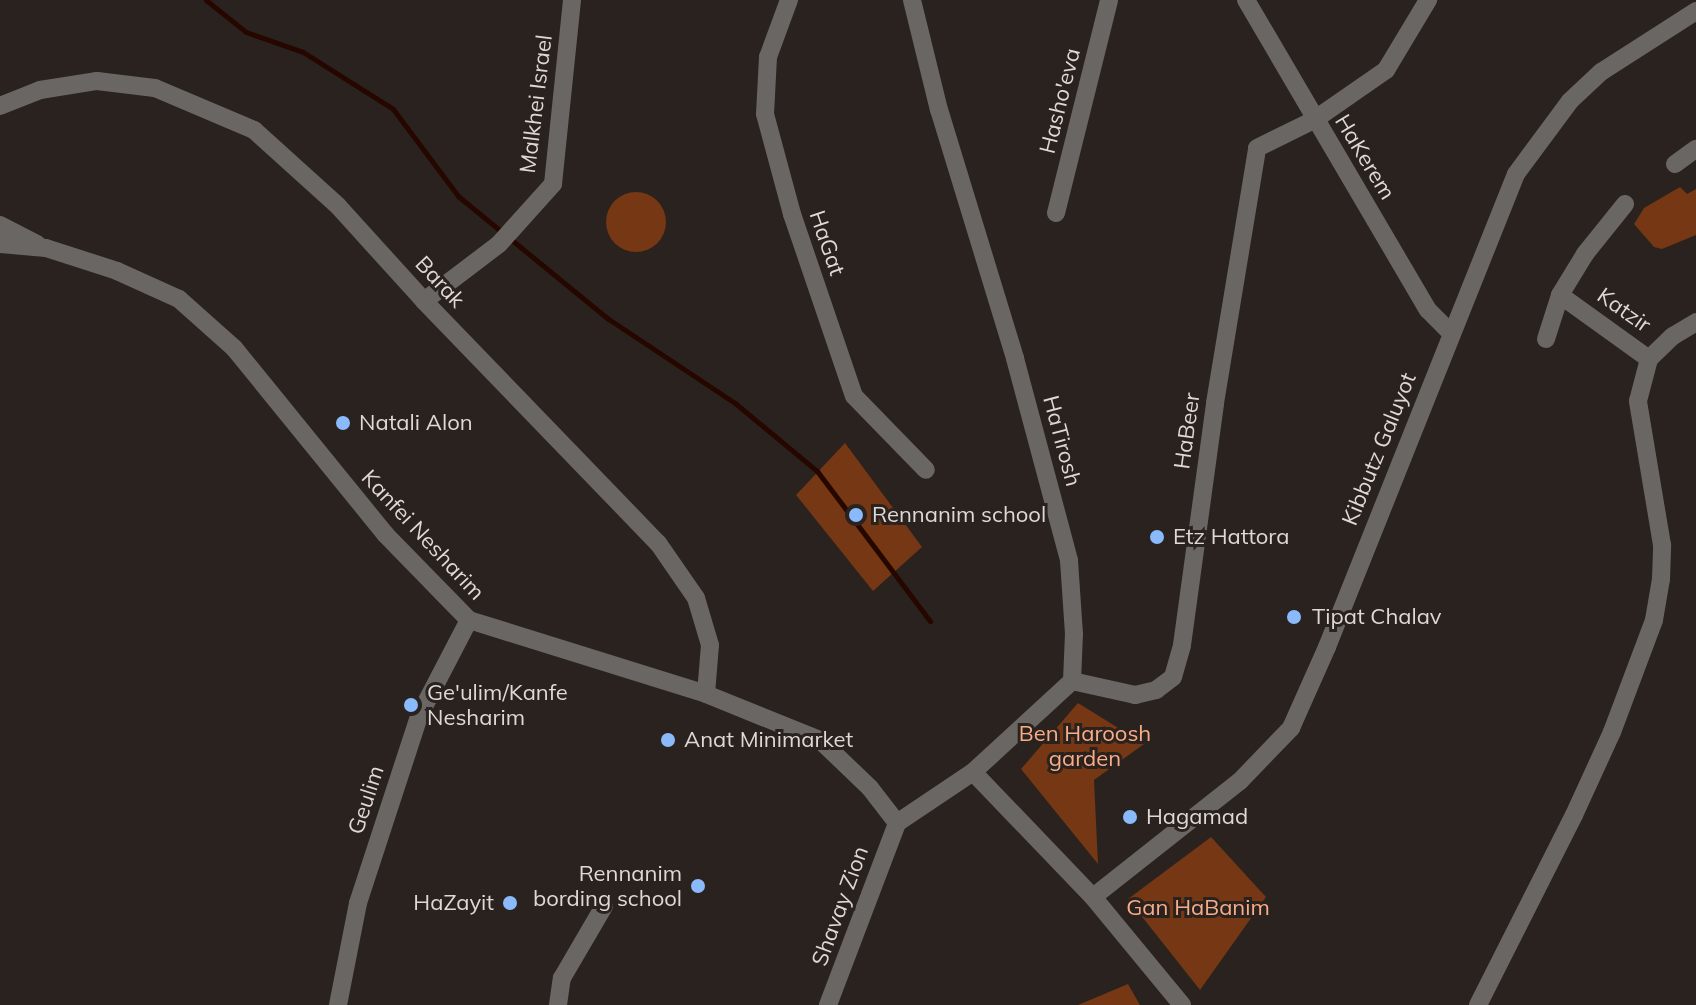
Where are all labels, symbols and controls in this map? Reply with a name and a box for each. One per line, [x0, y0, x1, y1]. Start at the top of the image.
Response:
street label: Malkhei Israel [514, 33, 558, 175]
street label: Hasho'eva [1034, 46, 1086, 156]
street label: HaKerem [1329, 110, 1401, 204]
street label: HaGat [804, 207, 850, 279]
street label: Barak [410, 251, 470, 313]
street label: Katzir [1592, 282, 1656, 338]
street label: Kibbutz Galuyot [1336, 369, 1422, 529]
street label: HaBeer [1169, 391, 1205, 471]
street label: HaTirosh [1037, 393, 1087, 489]
place label: Natali Alon [359, 410, 473, 436]
marker: Natali Alon [334, 414, 352, 432]
street label: Kanfei Nesharim [356, 465, 490, 605]
place label: Rennanim school [872, 502, 1046, 528]
marker: Rennanim school [847, 506, 865, 524]
place label: Etz Hattora [1173, 524, 1289, 550]
marker: Etz Hattora [1148, 528, 1166, 546]
place label: Tipat Chalav [1312, 604, 1442, 630]
marker: Tipat Chalav [1283, 606, 1305, 628]
place label: Ge'ulim/Kanfe Nesharim [427, 679, 568, 730]
marker: Ge'ulim/Kanfe Nesharim [402, 696, 420, 714]
park label: Ben Haroosh garden [1019, 720, 1151, 772]
place label: Anat Minimarket [684, 727, 853, 753]
marker: Anat Minimarket [659, 731, 677, 749]
street label: Geulim [343, 762, 389, 838]
place label: Hagamad [1146, 804, 1248, 830]
marker: Hagamad [1121, 808, 1139, 826]
street label: Shavay Zion [806, 843, 874, 969]
place label: Rennanim bording school [533, 860, 682, 912]
marker: Rennanim bording school [689, 877, 707, 895]
place label: HaZayit [413, 890, 494, 916]
marker: HaZayit [501, 894, 519, 912]
park label: Gan HaBanim [1126, 895, 1270, 921]

